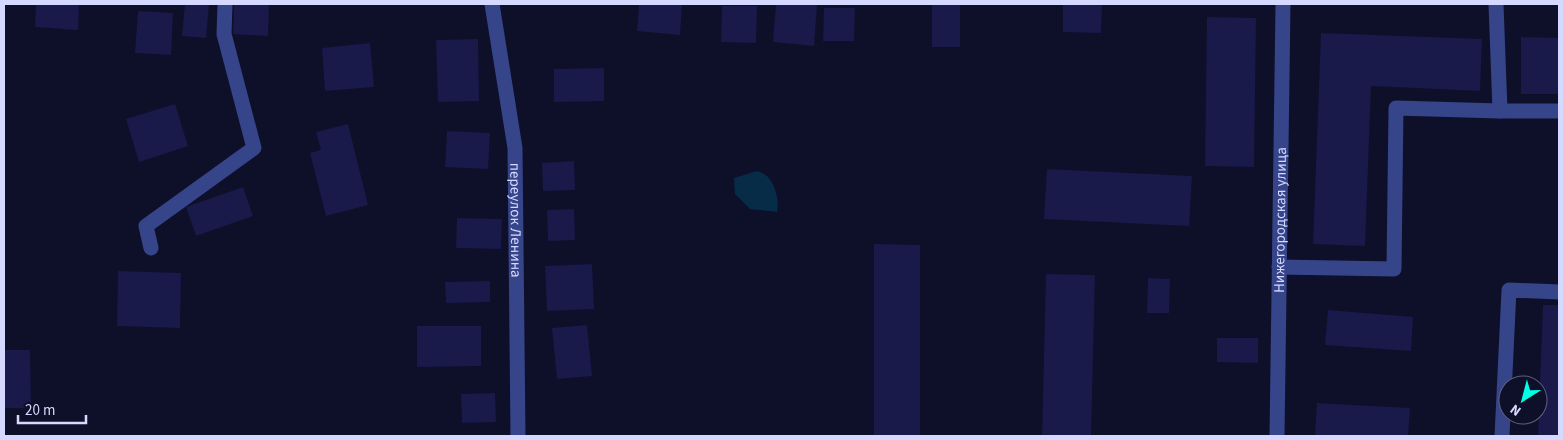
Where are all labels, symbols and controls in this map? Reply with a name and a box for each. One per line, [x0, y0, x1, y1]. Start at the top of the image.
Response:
street label: Нижегородская улица [1269, 147, 1292, 293]
street label: переулок Ленина [504, 163, 526, 278]
north arrow [1498, 375, 1548, 425]
scale bar [18, 392, 85, 424]
text: N [1506, 399, 1526, 421]
text: 20 m [25, 400, 55, 421]

